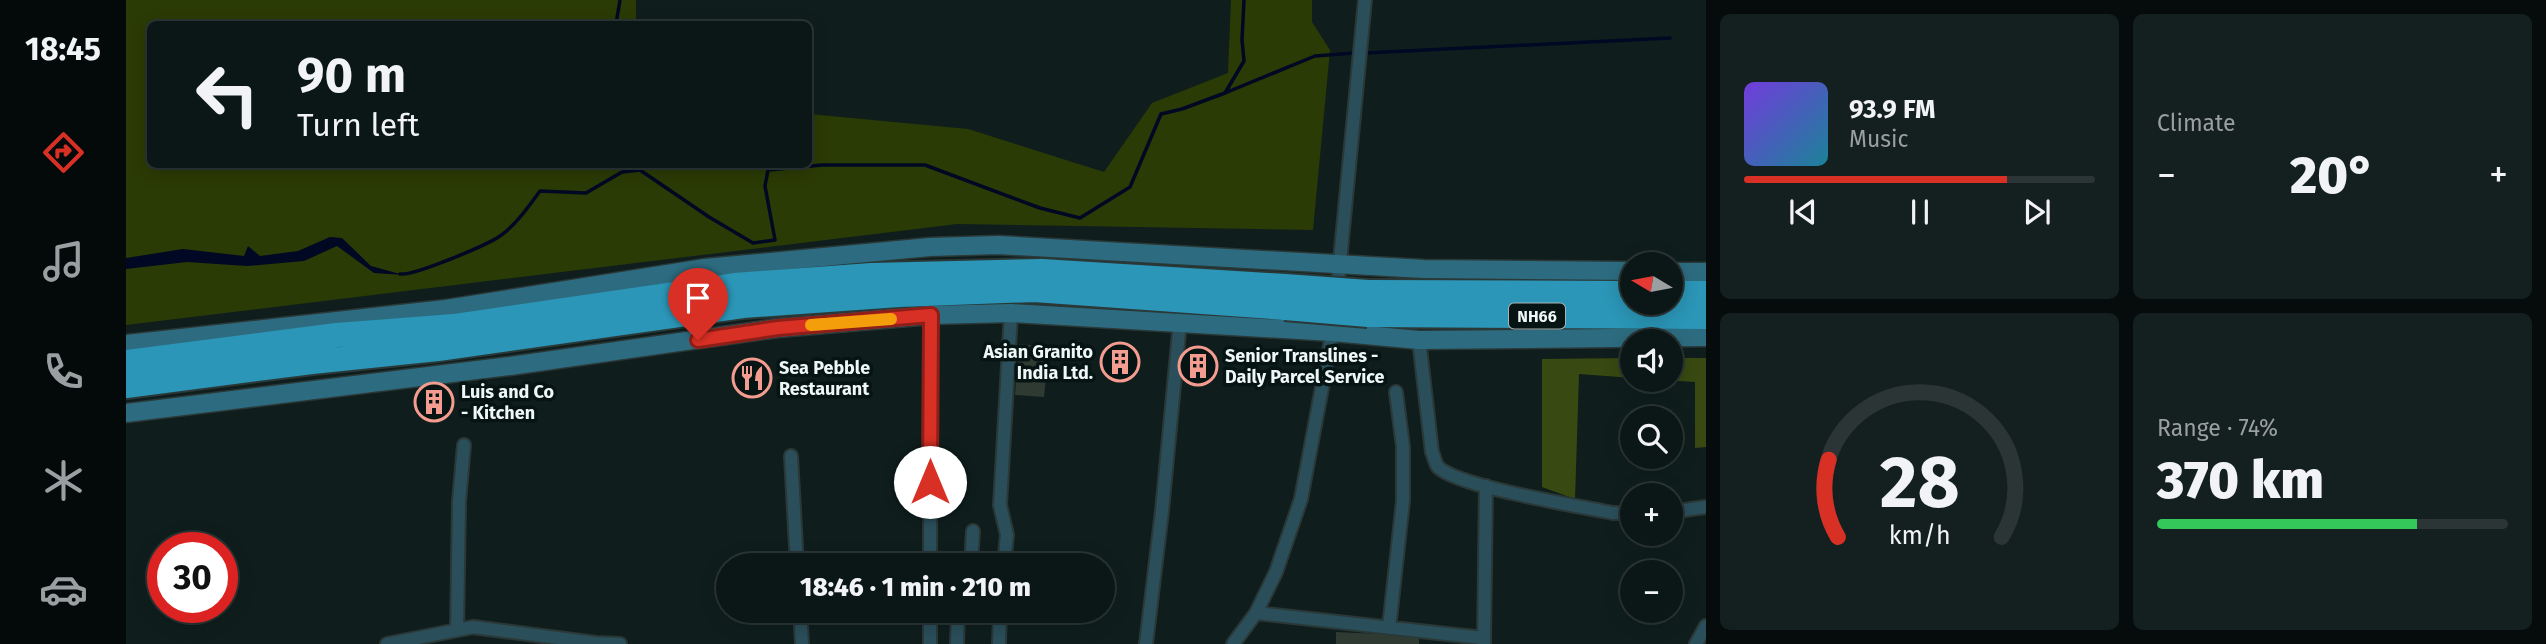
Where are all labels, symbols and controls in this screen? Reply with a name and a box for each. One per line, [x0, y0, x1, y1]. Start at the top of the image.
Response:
text: 18:45 [25, 30, 101, 68]
text: 90 m [297, 46, 406, 105]
icon: left [182, 49, 273, 140]
text: 93.9 FM [1849, 94, 1935, 125]
text: Turn left [297, 106, 419, 144]
text: Climate [2157, 109, 2236, 137]
text: Music [1849, 125, 1909, 153]
icon: directions [39, 128, 88, 177]
text: 20° [2290, 144, 2375, 207]
text: − [2157, 152, 2176, 198]
text: + [2489, 152, 2508, 198]
icon: previous [1784, 193, 1822, 231]
icon: pause [1901, 193, 1939, 231]
icon: next [2018, 193, 2056, 231]
icon: music [39, 237, 88, 286]
north arrow [1620, 252, 1684, 315]
map controls [1620, 252, 1683, 623]
pin [668, 268, 728, 340]
icon: arrive [679, 279, 717, 317]
road number: NH66 [1509, 304, 1565, 328]
button: sound [1620, 329, 1683, 392]
place label: Asian Granito India Ltd. [982, 341, 1093, 384]
building icon: Asian Granito India Ltd. [1099, 341, 1141, 383]
building icon: Senior Translines - Daily Parcel Service [1177, 345, 1219, 387]
place label: Senior Translines - Daily Parcel Service [1225, 345, 1384, 388]
icon: phone [39, 347, 88, 396]
restaurant icon: Sea Pebble Restaurant [731, 357, 773, 399]
place label: Sea Pebble Restaurant [779, 357, 870, 400]
building icon: Luis and Co - Kitchen [413, 381, 455, 423]
place label: Luis and Co - Kitchen [461, 381, 554, 424]
button: search [1620, 406, 1683, 469]
text: Range · 74% [2157, 414, 2278, 442]
text: 28 [1880, 440, 1959, 527]
position arrow [893, 445, 967, 519]
text: 370 km [2157, 449, 2324, 512]
icon: climate [39, 456, 88, 505]
button: + [1620, 483, 1683, 546]
text: km/h [1889, 521, 1950, 551]
speed limit sign: 30 [147, 532, 238, 623]
button: − [1620, 560, 1683, 623]
icon: car [39, 565, 88, 614]
text: 18:46 · 1 min · 210 m [800, 572, 1031, 603]

